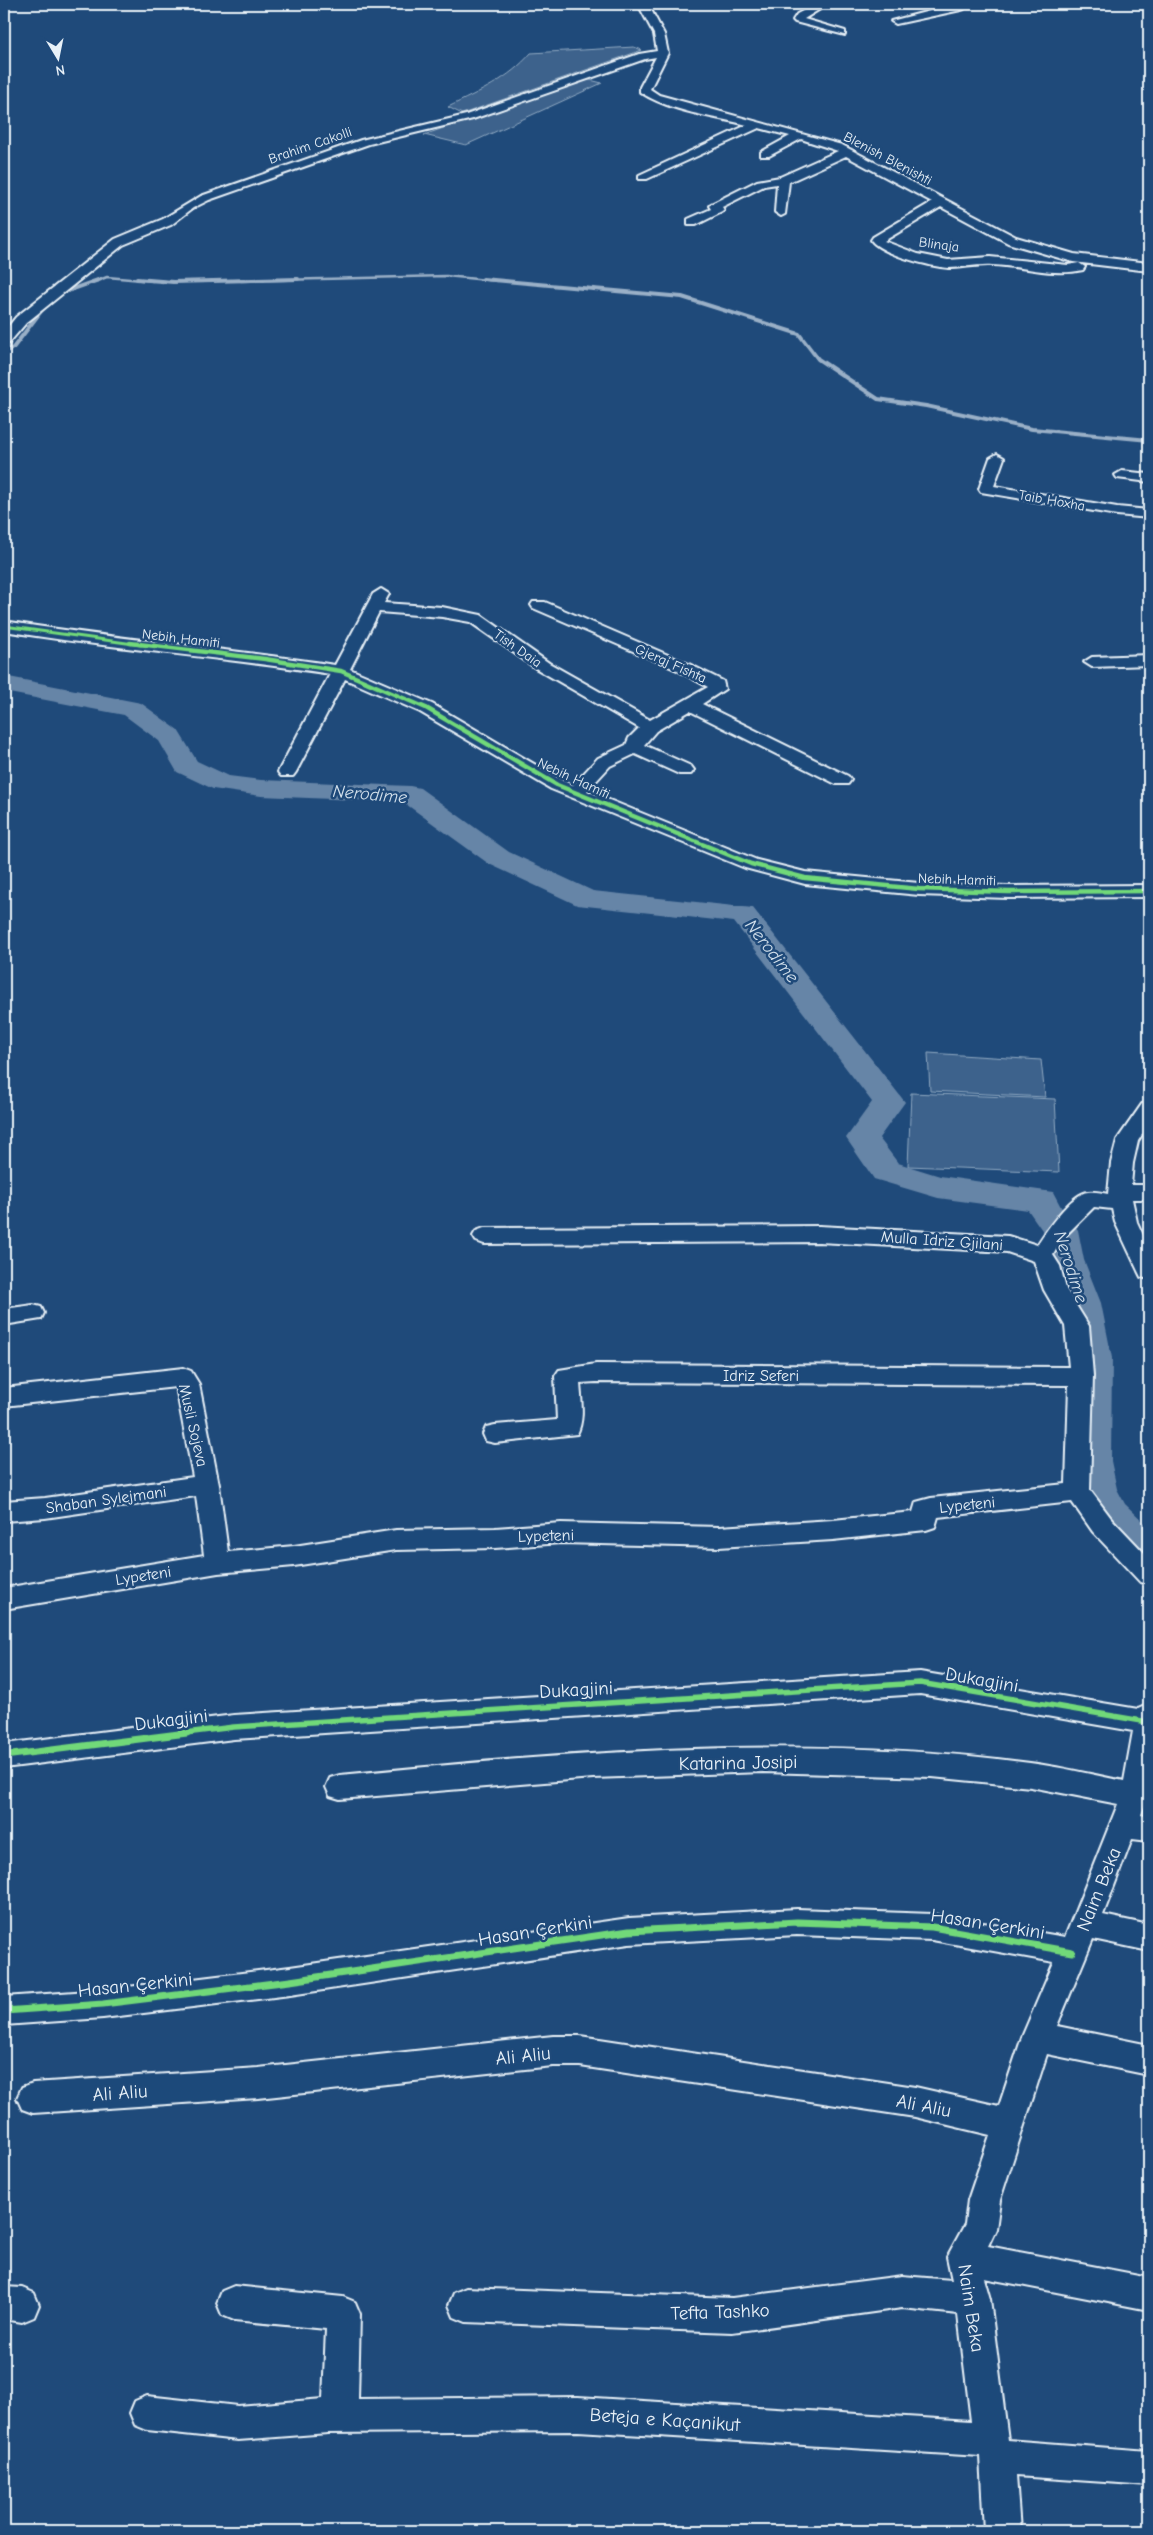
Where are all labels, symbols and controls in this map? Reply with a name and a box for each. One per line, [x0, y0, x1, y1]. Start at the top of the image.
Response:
north arrow [32, 32, 82, 82]
text: N [54, 61, 66, 79]
street label: Brahim Cakolli [266, 123, 354, 168]
street label: Blenish Blenishti [841, 128, 935, 189]
street label: Blinaja [918, 233, 960, 256]
street label: Taib Hoxha [1017, 486, 1086, 515]
street label: Nebih Hamiti [141, 625, 221, 652]
street label: Tish Daia [490, 626, 545, 671]
street label: Gjergj Fishta [632, 640, 709, 687]
street label: Nebih Hamiti [535, 754, 613, 803]
water label: Nerodime [332, 781, 408, 808]
street label: Nebih Hamiti [918, 870, 996, 889]
water label: Nerodime [740, 915, 803, 987]
street label: Mulla Idriz Gjilani [880, 1228, 1004, 1254]
water label: Nerodime [1049, 1228, 1092, 1306]
street label: Idriz Seferi [723, 1367, 799, 1385]
street label: Musli Sojeva [175, 1382, 211, 1468]
street label: Shaban Sylejmani [45, 1483, 168, 1517]
street label: Lypeteni [938, 1493, 996, 1517]
street label: Lypeteni [518, 1526, 574, 1546]
street label: Lypeteni [114, 1563, 172, 1589]
street label: Dukagjini [944, 1663, 1020, 1697]
street label: Dukagjini [539, 1677, 614, 1703]
street label: Dukagjini [133, 1705, 209, 1735]
street label: Katarina Josipi [678, 1751, 798, 1775]
street label: Naim Beka [1072, 1844, 1126, 1935]
street label: Hasan Çerkini [929, 1904, 1046, 1944]
street label: Hasan Çerkini [477, 1911, 594, 1951]
street label: Hasan Çerkini [77, 1968, 193, 2002]
street label: Ali Aliu [495, 2042, 552, 2070]
street label: Ali Aliu [92, 2080, 148, 2106]
street label: Ali Aliu [895, 2090, 953, 2122]
street label: Naim Beka [953, 2263, 989, 2354]
street label: Tefta Tashko [670, 2299, 770, 2325]
street label: Beteja e Kaçanikut [589, 2404, 741, 2436]

